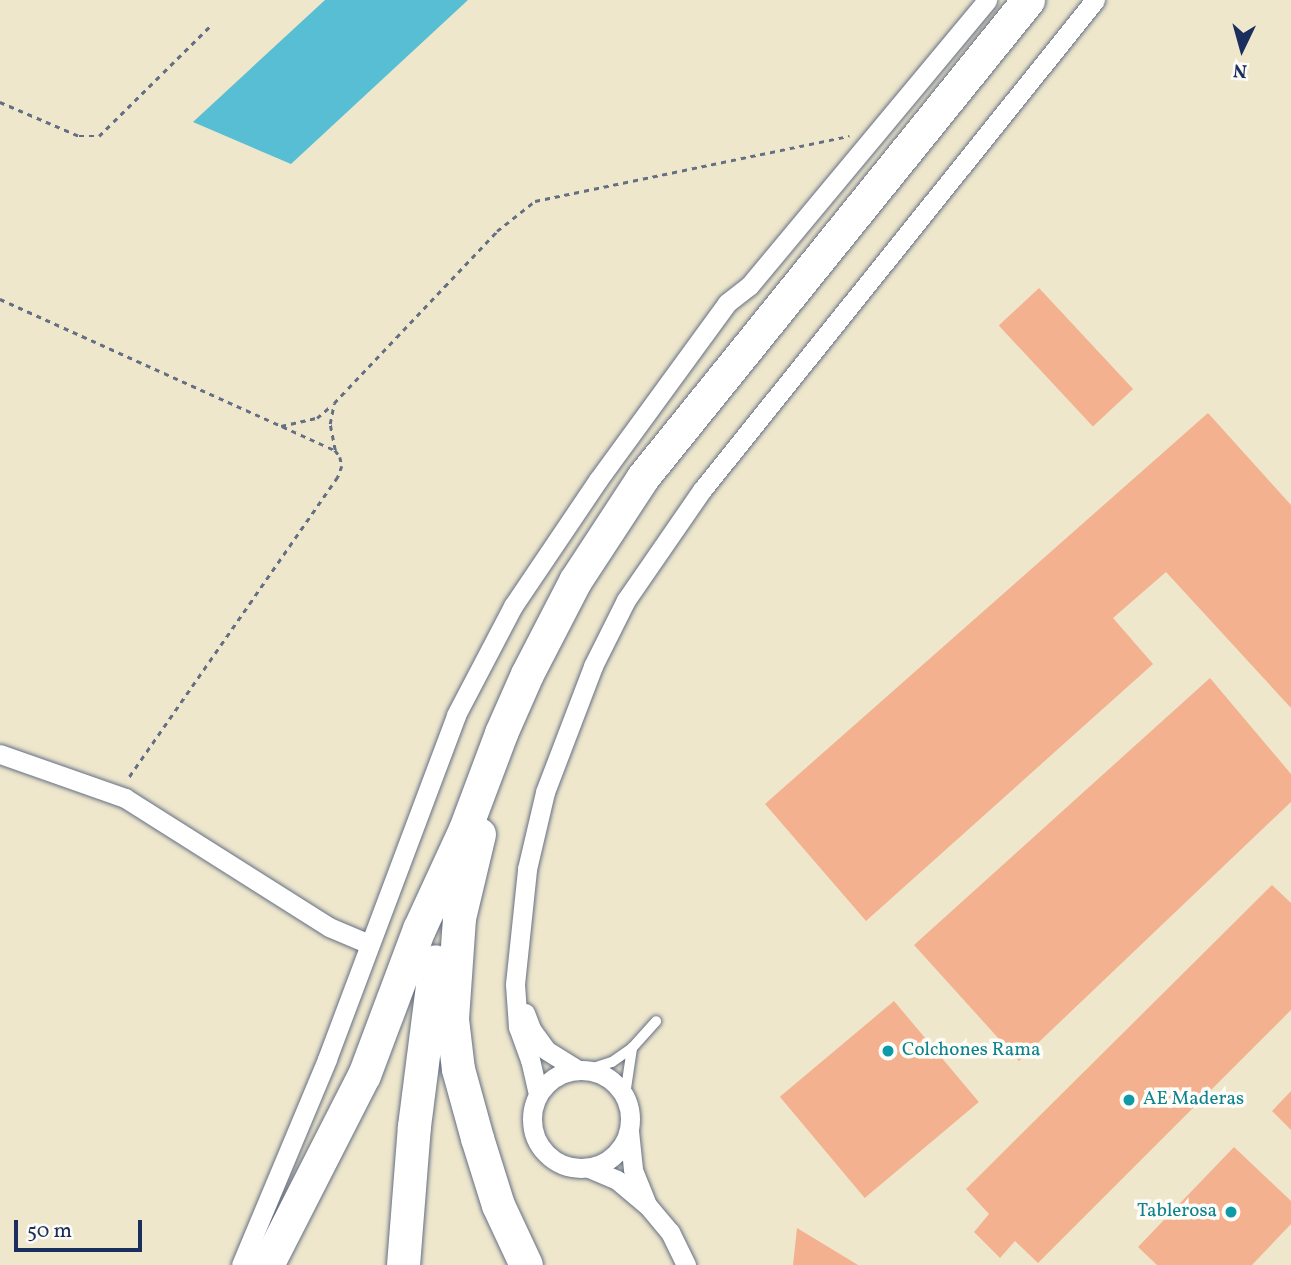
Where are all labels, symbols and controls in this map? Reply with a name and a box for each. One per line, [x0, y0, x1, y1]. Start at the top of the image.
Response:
north arrow [1207, 14, 1277, 84]
text: N [1232, 56, 1248, 83]
place label: Colchones Rama [902, 1040, 1040, 1062]
marker: Colchones Rama [880, 1043, 896, 1059]
place label: AE Maderas [1143, 1089, 1244, 1111]
marker: AE Maderas [1121, 1092, 1137, 1108]
place label: Tablerosa [1137, 1201, 1217, 1223]
marker: Tablerosa [1223, 1204, 1239, 1220]
scale bar [18, 1206, 145, 1250]
text: 50 m [27, 1217, 72, 1246]

